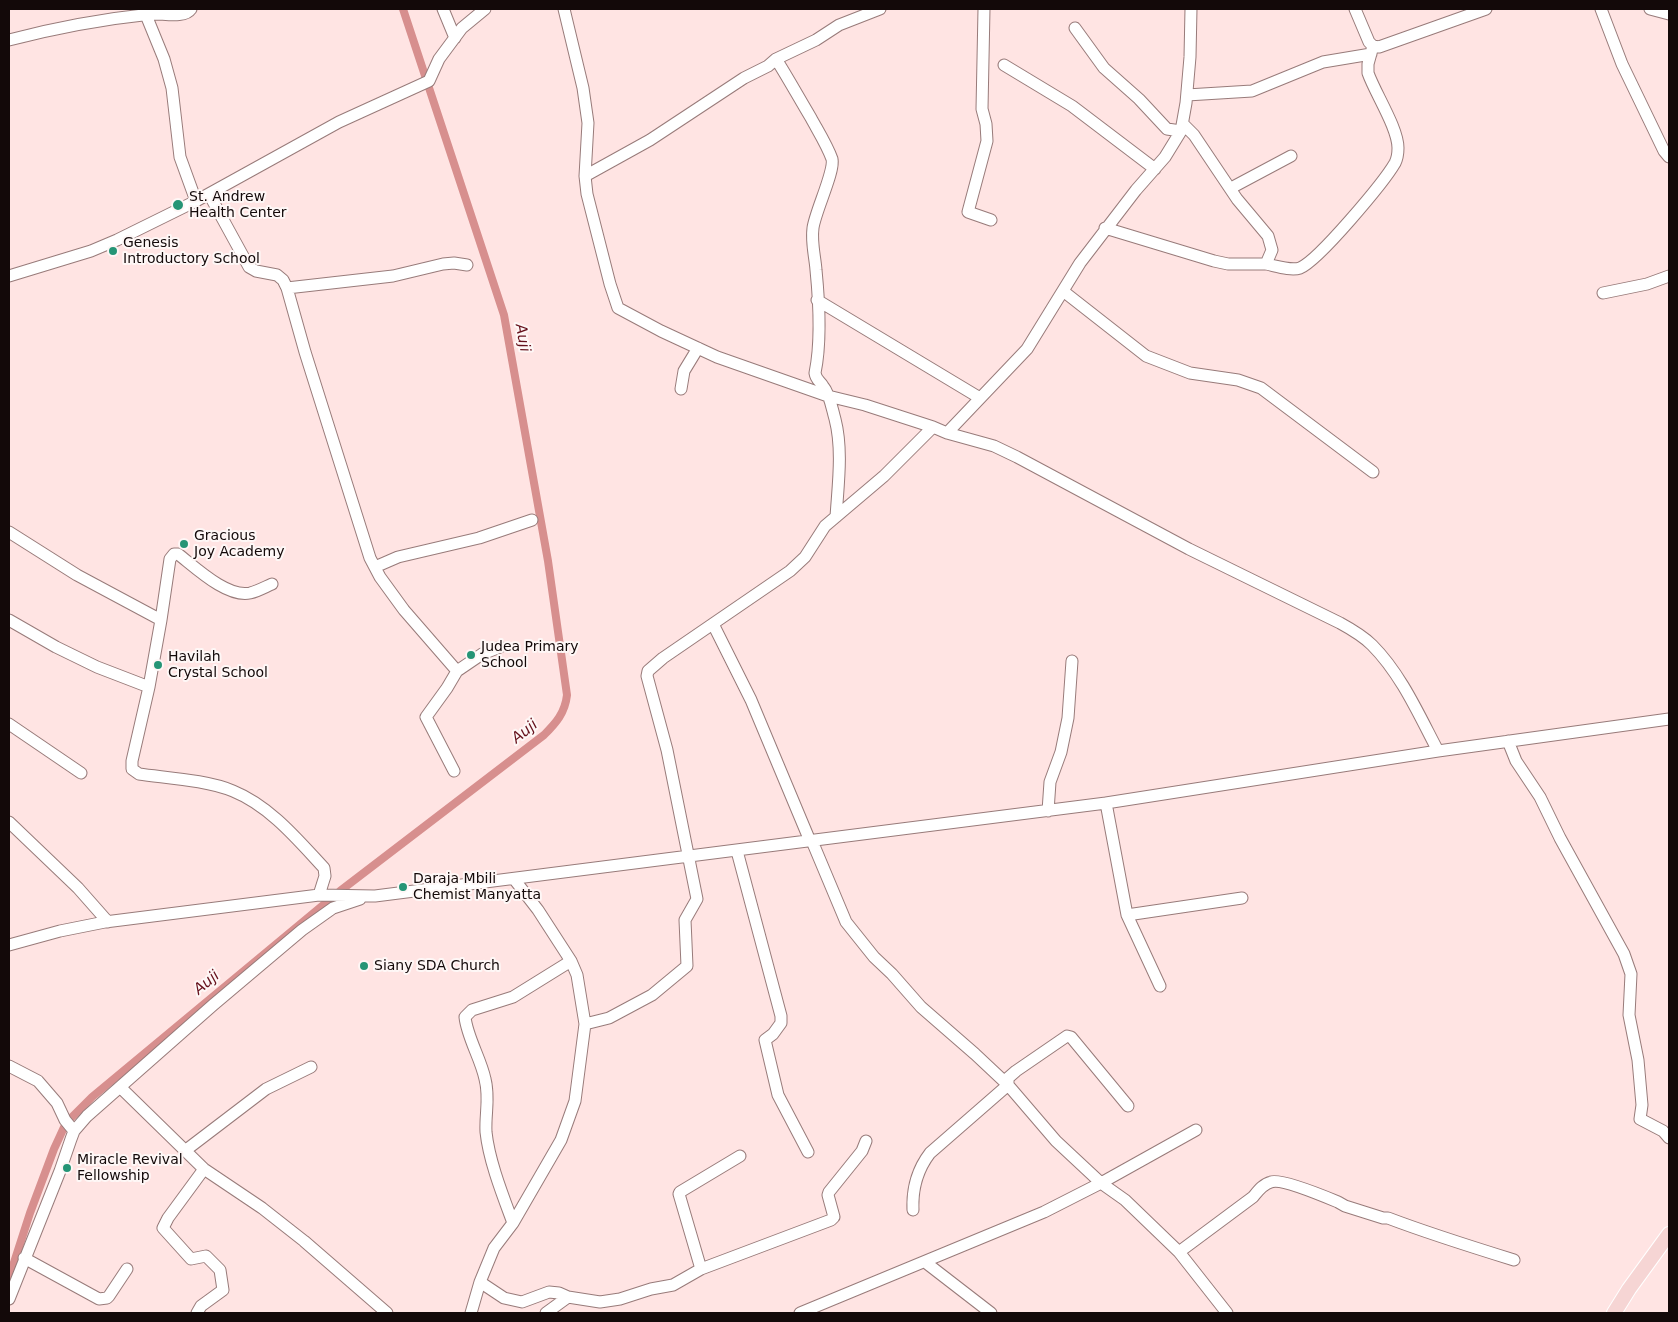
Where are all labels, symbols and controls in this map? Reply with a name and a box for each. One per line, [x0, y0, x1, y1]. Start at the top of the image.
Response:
place label: St. Andrew Health Center [189, 189, 287, 222]
marker: St. Andrew Health Center [171, 198, 185, 212]
place label: Genesis Introductory School [123, 235, 260, 268]
marker: Genesis Introductory School [107, 245, 119, 257]
water label: Auji [511, 323, 533, 353]
place label: Gracious Joy Academy [194, 528, 284, 560]
marker: Gracious Joy Academy [178, 538, 190, 550]
place label: Judea Primary School [481, 639, 579, 672]
place label: Havilah Crystal School [168, 649, 268, 682]
marker: Judea Primary School [465, 649, 477, 661]
marker: Havilah Crystal School [152, 659, 164, 671]
water label: Auji [508, 716, 542, 748]
place label: Daraja Mbili Chemist Manyatta [413, 871, 541, 904]
marker: Daraja Mbili Chemist Manyatta [397, 881, 409, 893]
place label: Siany SDA Church [374, 958, 500, 974]
marker: Siany SDA Church [358, 960, 370, 972]
water label: Auji [190, 967, 224, 999]
place label: Miracle Revival Fellowship [77, 1152, 183, 1184]
marker: Miracle Revival Fellowship [61, 1162, 73, 1174]

